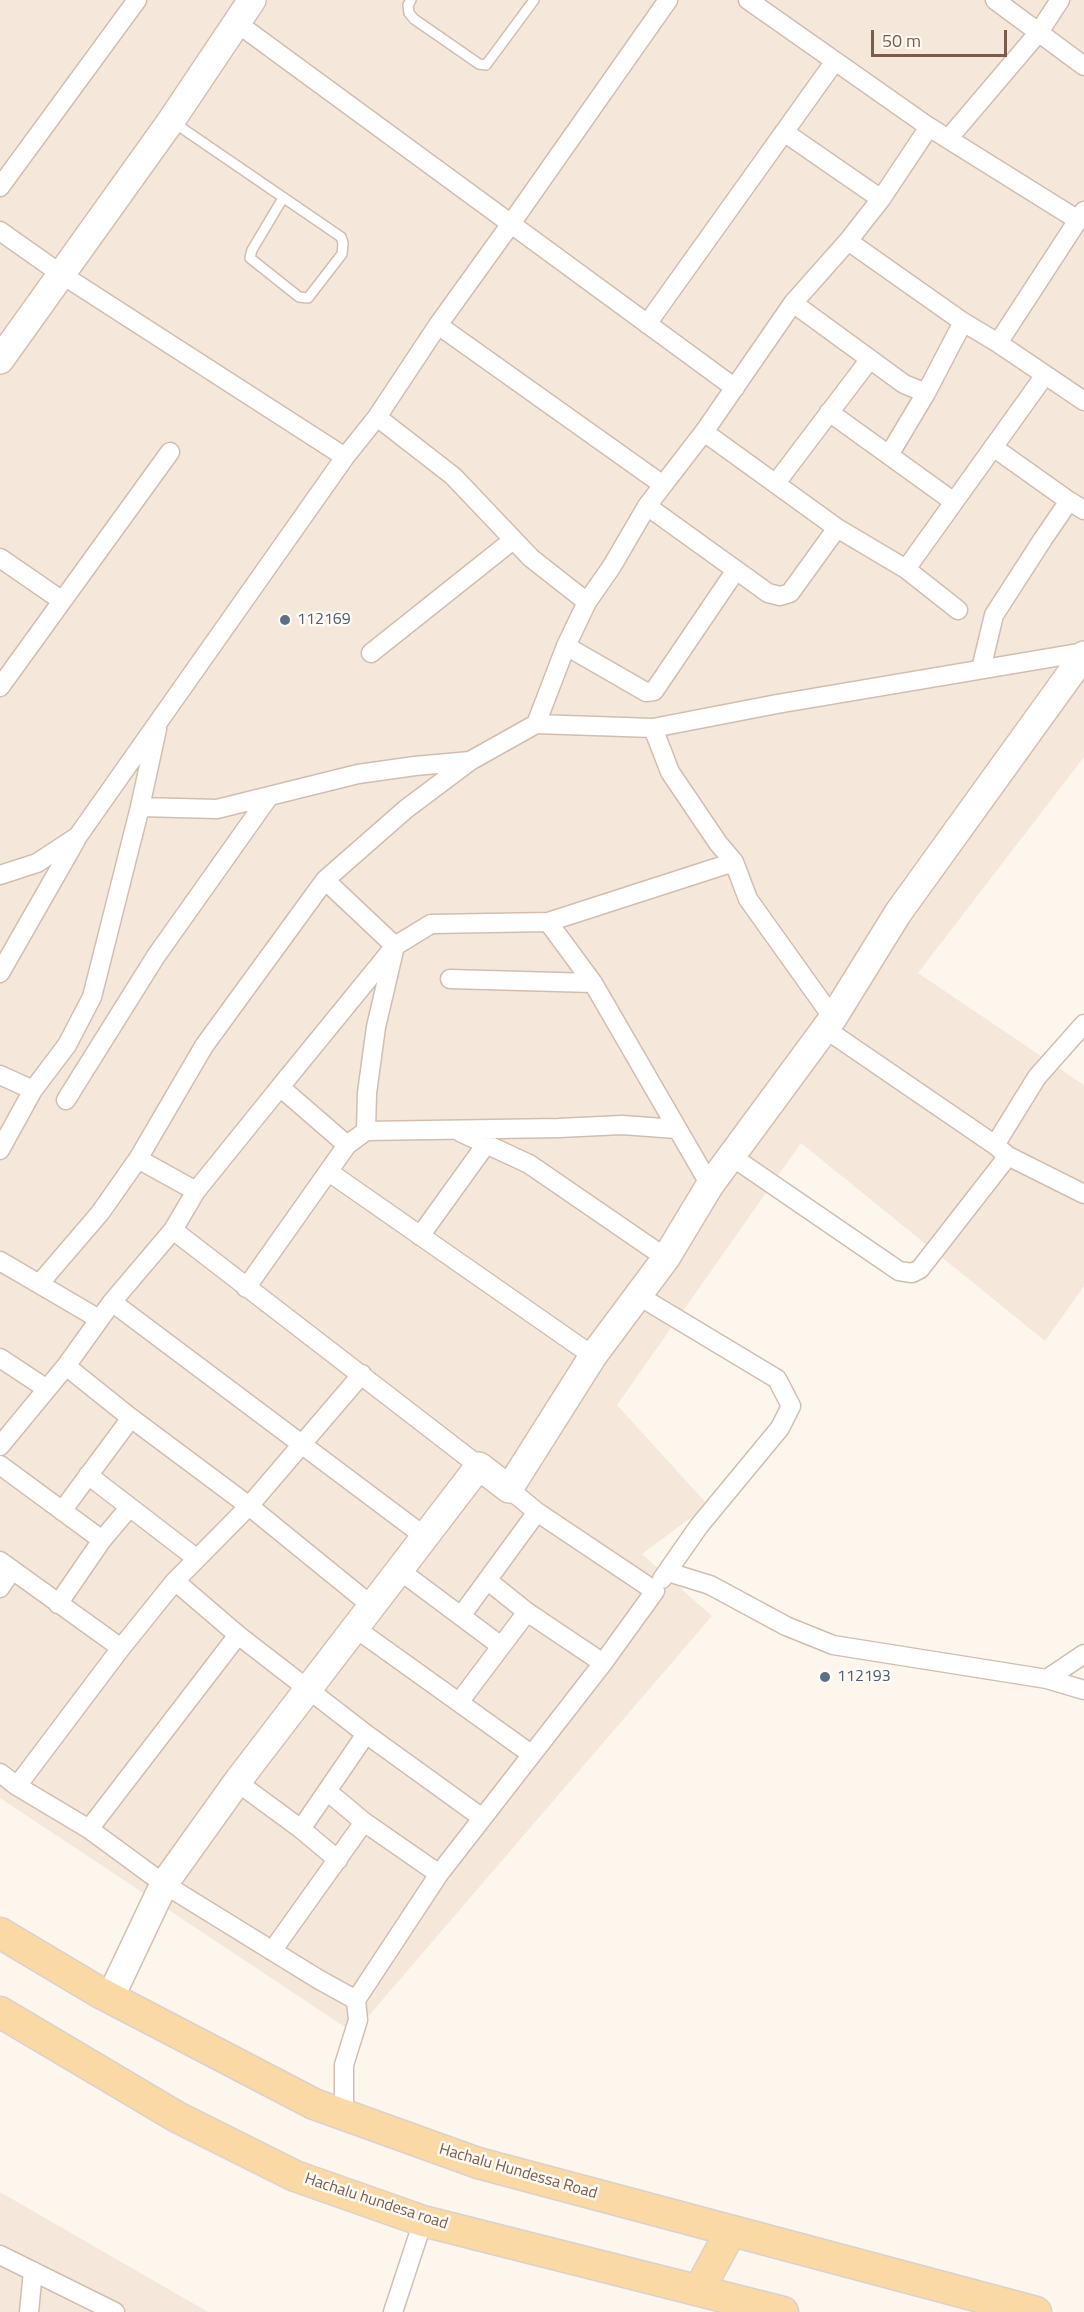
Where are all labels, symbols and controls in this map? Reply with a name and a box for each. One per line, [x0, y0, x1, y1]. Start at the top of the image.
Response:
scale bar [874, 18, 1010, 56]
text: 50 m [882, 27, 921, 54]
place label: 112169 [297, 610, 351, 630]
marker: 112169 [278, 613, 292, 627]
place label: 112193 [837, 1667, 891, 1687]
marker: 112193 [818, 1670, 832, 1684]
street label: Hachalu Hundessa Road [437, 2140, 599, 2204]
street label: Hachalu hundesa road [302, 2170, 450, 2234]

